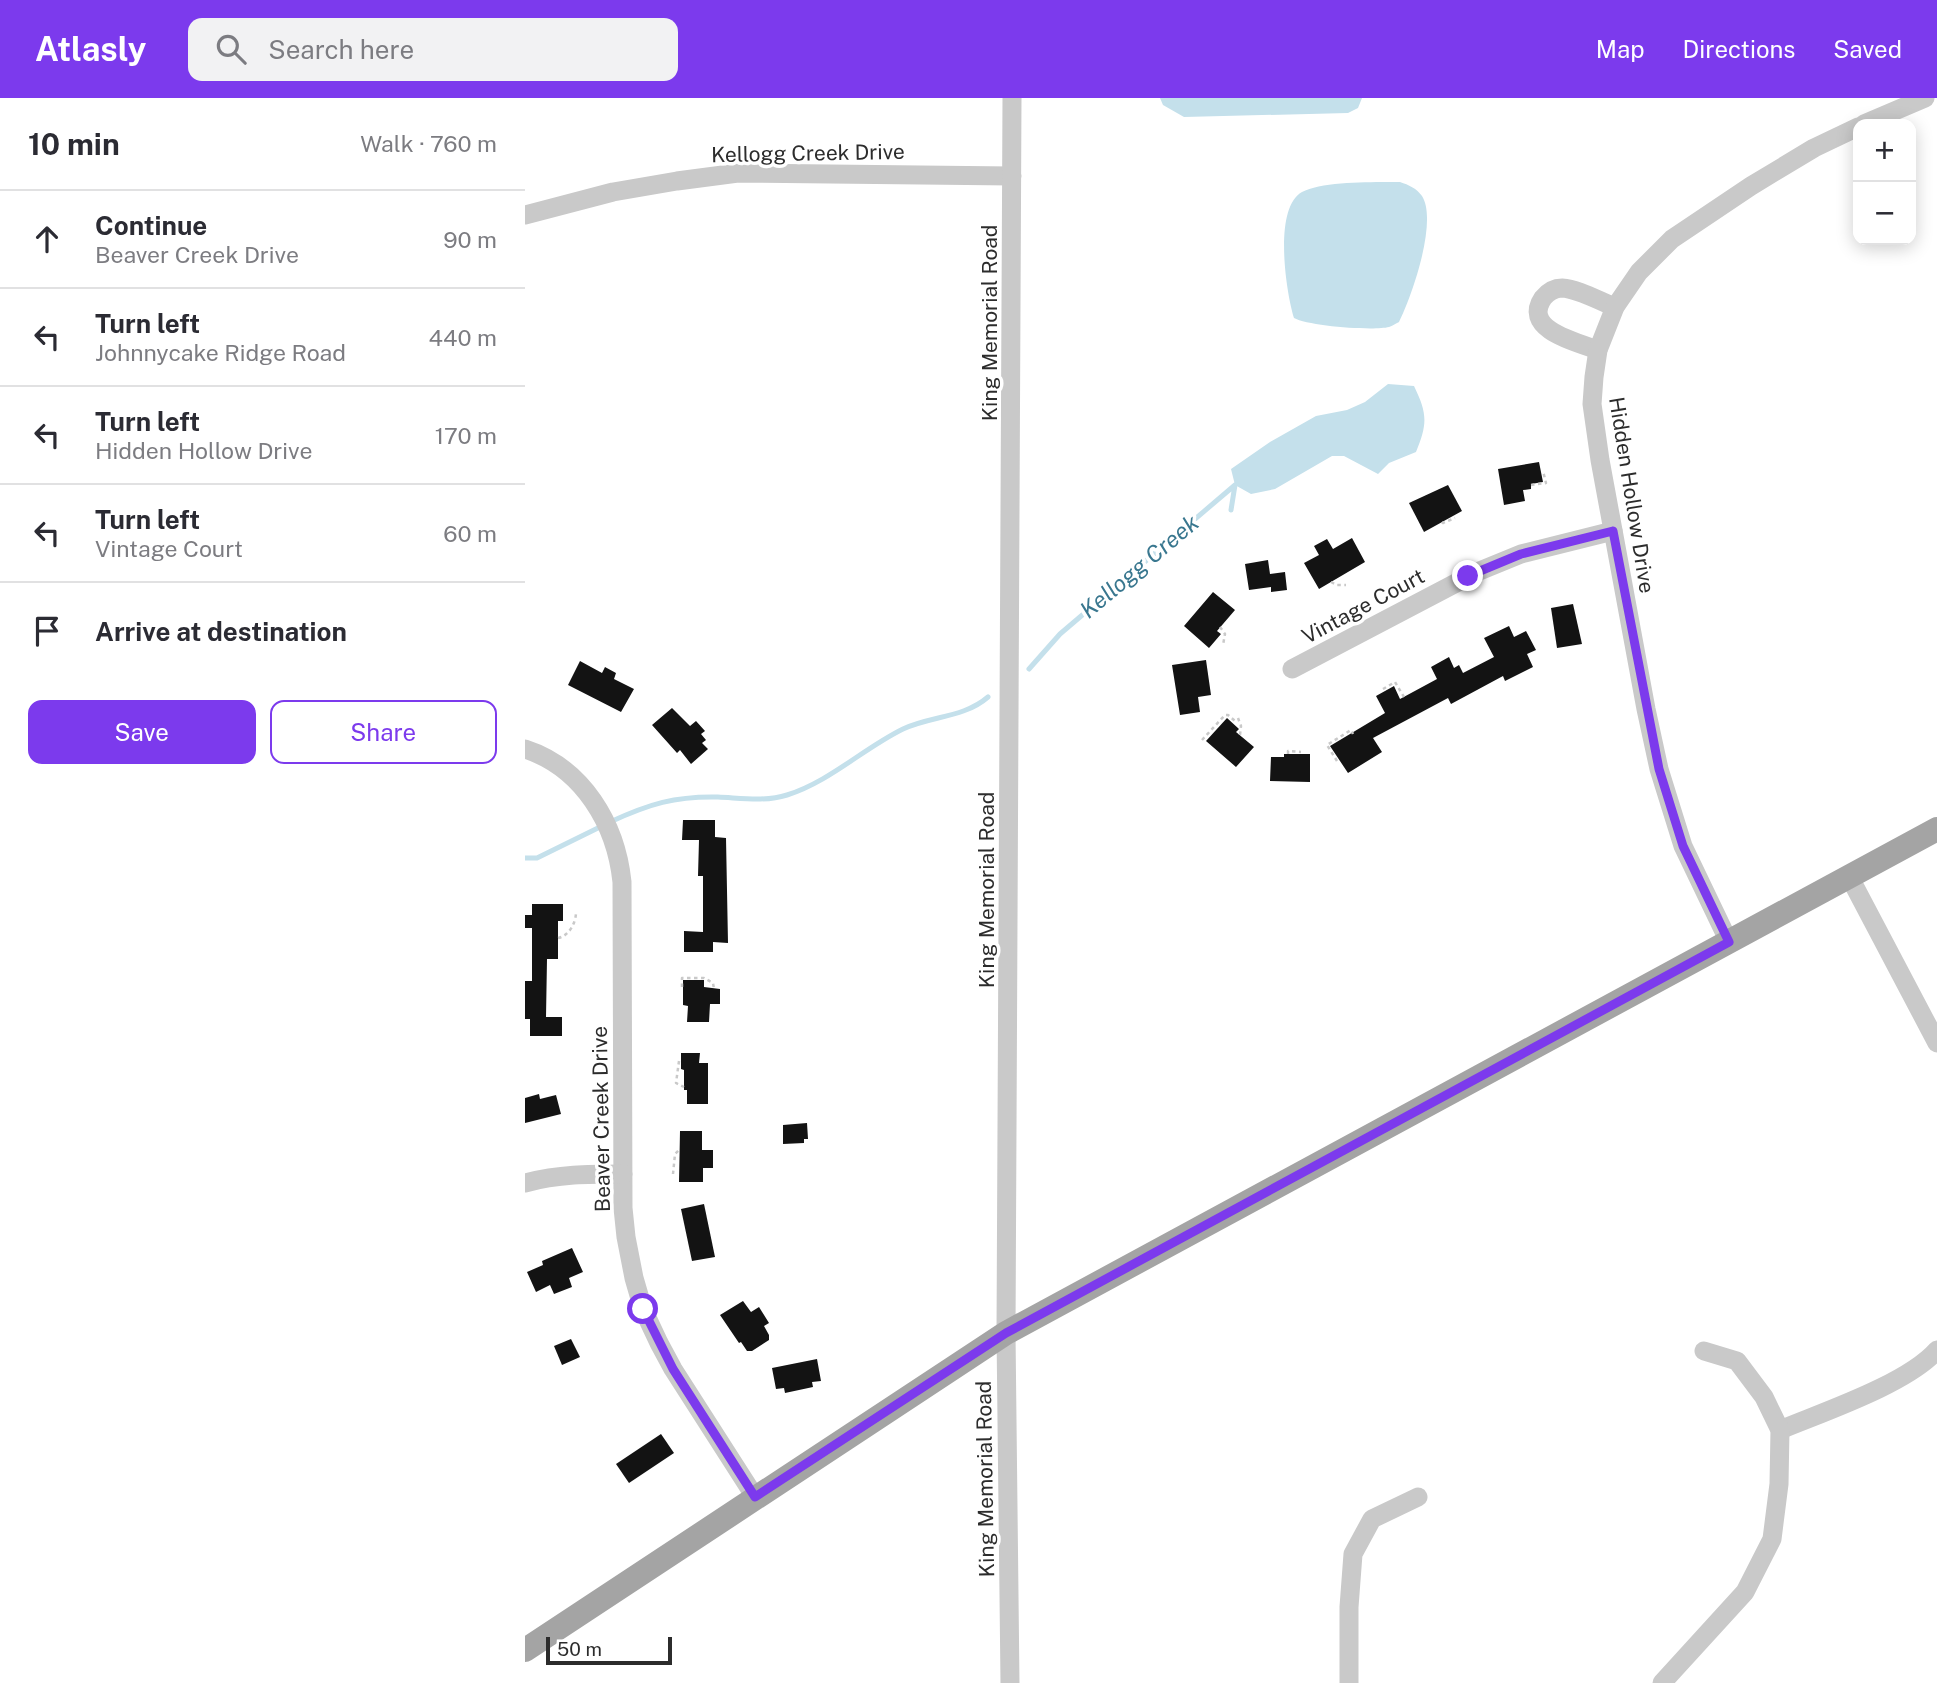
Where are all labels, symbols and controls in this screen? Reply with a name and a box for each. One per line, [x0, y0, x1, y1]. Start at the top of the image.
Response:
search box [188, 18, 678, 81]
text: Atlasly [35, 30, 146, 68]
icon: search [212, 30, 250, 68]
text: Search here [268, 34, 414, 65]
text: Map [1596, 35, 1645, 63]
text: Directions [1683, 35, 1795, 63]
text: Saved [1833, 35, 1902, 63]
map controls [1853, 119, 1916, 245]
button: + [1853, 119, 1916, 182]
text: 10 min [28, 126, 120, 162]
text: Walk · 760 m [360, 130, 497, 157]
street label: Kellogg Creek Drive [711, 139, 905, 167]
button: − [1853, 182, 1916, 245]
text: Continue [95, 210, 207, 241]
icon: ahead [28, 220, 66, 258]
street label: King Memorial Road [977, 225, 1002, 421]
text: 90 m [443, 226, 497, 253]
text: Beaver Creek Drive [95, 241, 299, 268]
text: Turn left [95, 308, 200, 339]
icon: left [28, 318, 66, 356]
text: 440 m [429, 324, 497, 351]
text: Johnnycake Ridge Road [95, 339, 346, 366]
street label: Hidden Hollow Drive [1604, 395, 1660, 595]
text: Turn left [95, 406, 200, 437]
icon: left [28, 416, 66, 454]
text: 170 m [435, 422, 497, 449]
text: Hidden Hollow Drive [95, 437, 312, 464]
text: Turn left [95, 504, 200, 535]
water label: Kellogg Creek [1074, 508, 1204, 623]
icon: left [28, 514, 66, 552]
text: 60 m [443, 520, 497, 547]
text: Vintage Court [95, 535, 243, 562]
route end [1452, 560, 1483, 591]
street label: Vintage Court [1297, 563, 1429, 649]
icon: arrive [28, 612, 66, 650]
text: Arrive at destination [95, 616, 347, 647]
button: Save [28, 700, 256, 764]
button: Share [270, 700, 497, 764]
street label: King Memorial Road [974, 792, 999, 988]
street label: Beaver Creek Drive [587, 1026, 615, 1212]
route start [627, 1293, 658, 1324]
street label: King Memorial Road [971, 1381, 999, 1577]
scale bar [546, 1634, 672, 1666]
text: 50 m [557, 1638, 602, 1660]

